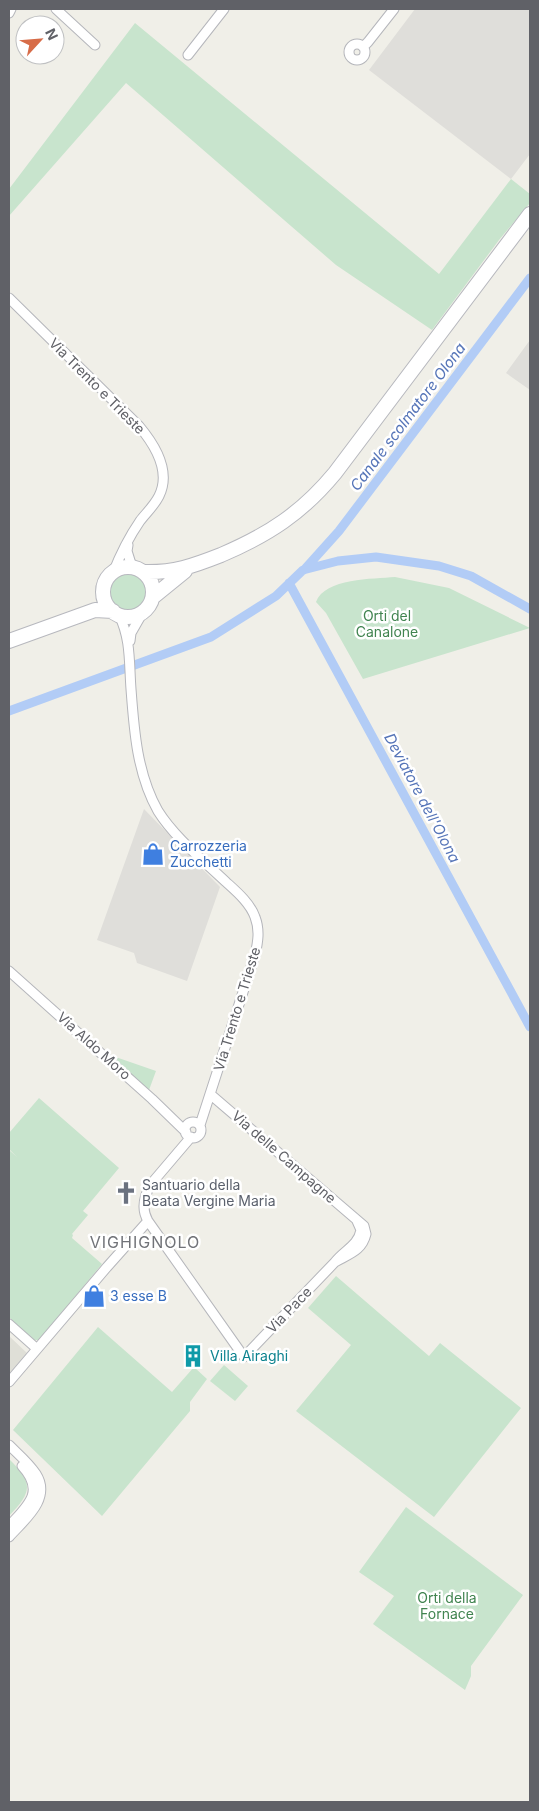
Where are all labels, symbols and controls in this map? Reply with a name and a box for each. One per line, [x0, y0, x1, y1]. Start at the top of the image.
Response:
north arrow [15, 15, 65, 65]
text: N [42, 26, 62, 43]
street label: Via Trento e Trieste [46, 334, 149, 437]
water label: Canale scolmatore Olona [346, 339, 469, 494]
park label: Orti del Canalone [356, 607, 418, 640]
water label: Deviatore dell'Olona [380, 730, 465, 866]
place label: Carrozzeria Zucchetti [170, 837, 247, 870]
shop icon: Carrozzeria Zucchetti [140, 841, 166, 867]
street label: Via Trento e Trieste [210, 945, 263, 1073]
street label: Via Aldo Moro [54, 1008, 135, 1083]
street label: Via delle Campagne [229, 1107, 340, 1206]
place label: Santuario della Beata Vergine Maria [142, 1176, 276, 1209]
church icon: Santuario della Beata Vergine Maria [113, 1180, 139, 1206]
district label: VIGHIGNOLO [90, 1232, 200, 1252]
shop icon: 3 esse B [81, 1283, 107, 1309]
street label: Via Pace [262, 1283, 315, 1336]
place label: 3 esse B [110, 1287, 167, 1304]
building icon: Villa Airaghi [180, 1343, 206, 1369]
place label: Villa Airaghi [210, 1347, 288, 1364]
park label: Orti della Fornace [417, 1589, 477, 1622]

